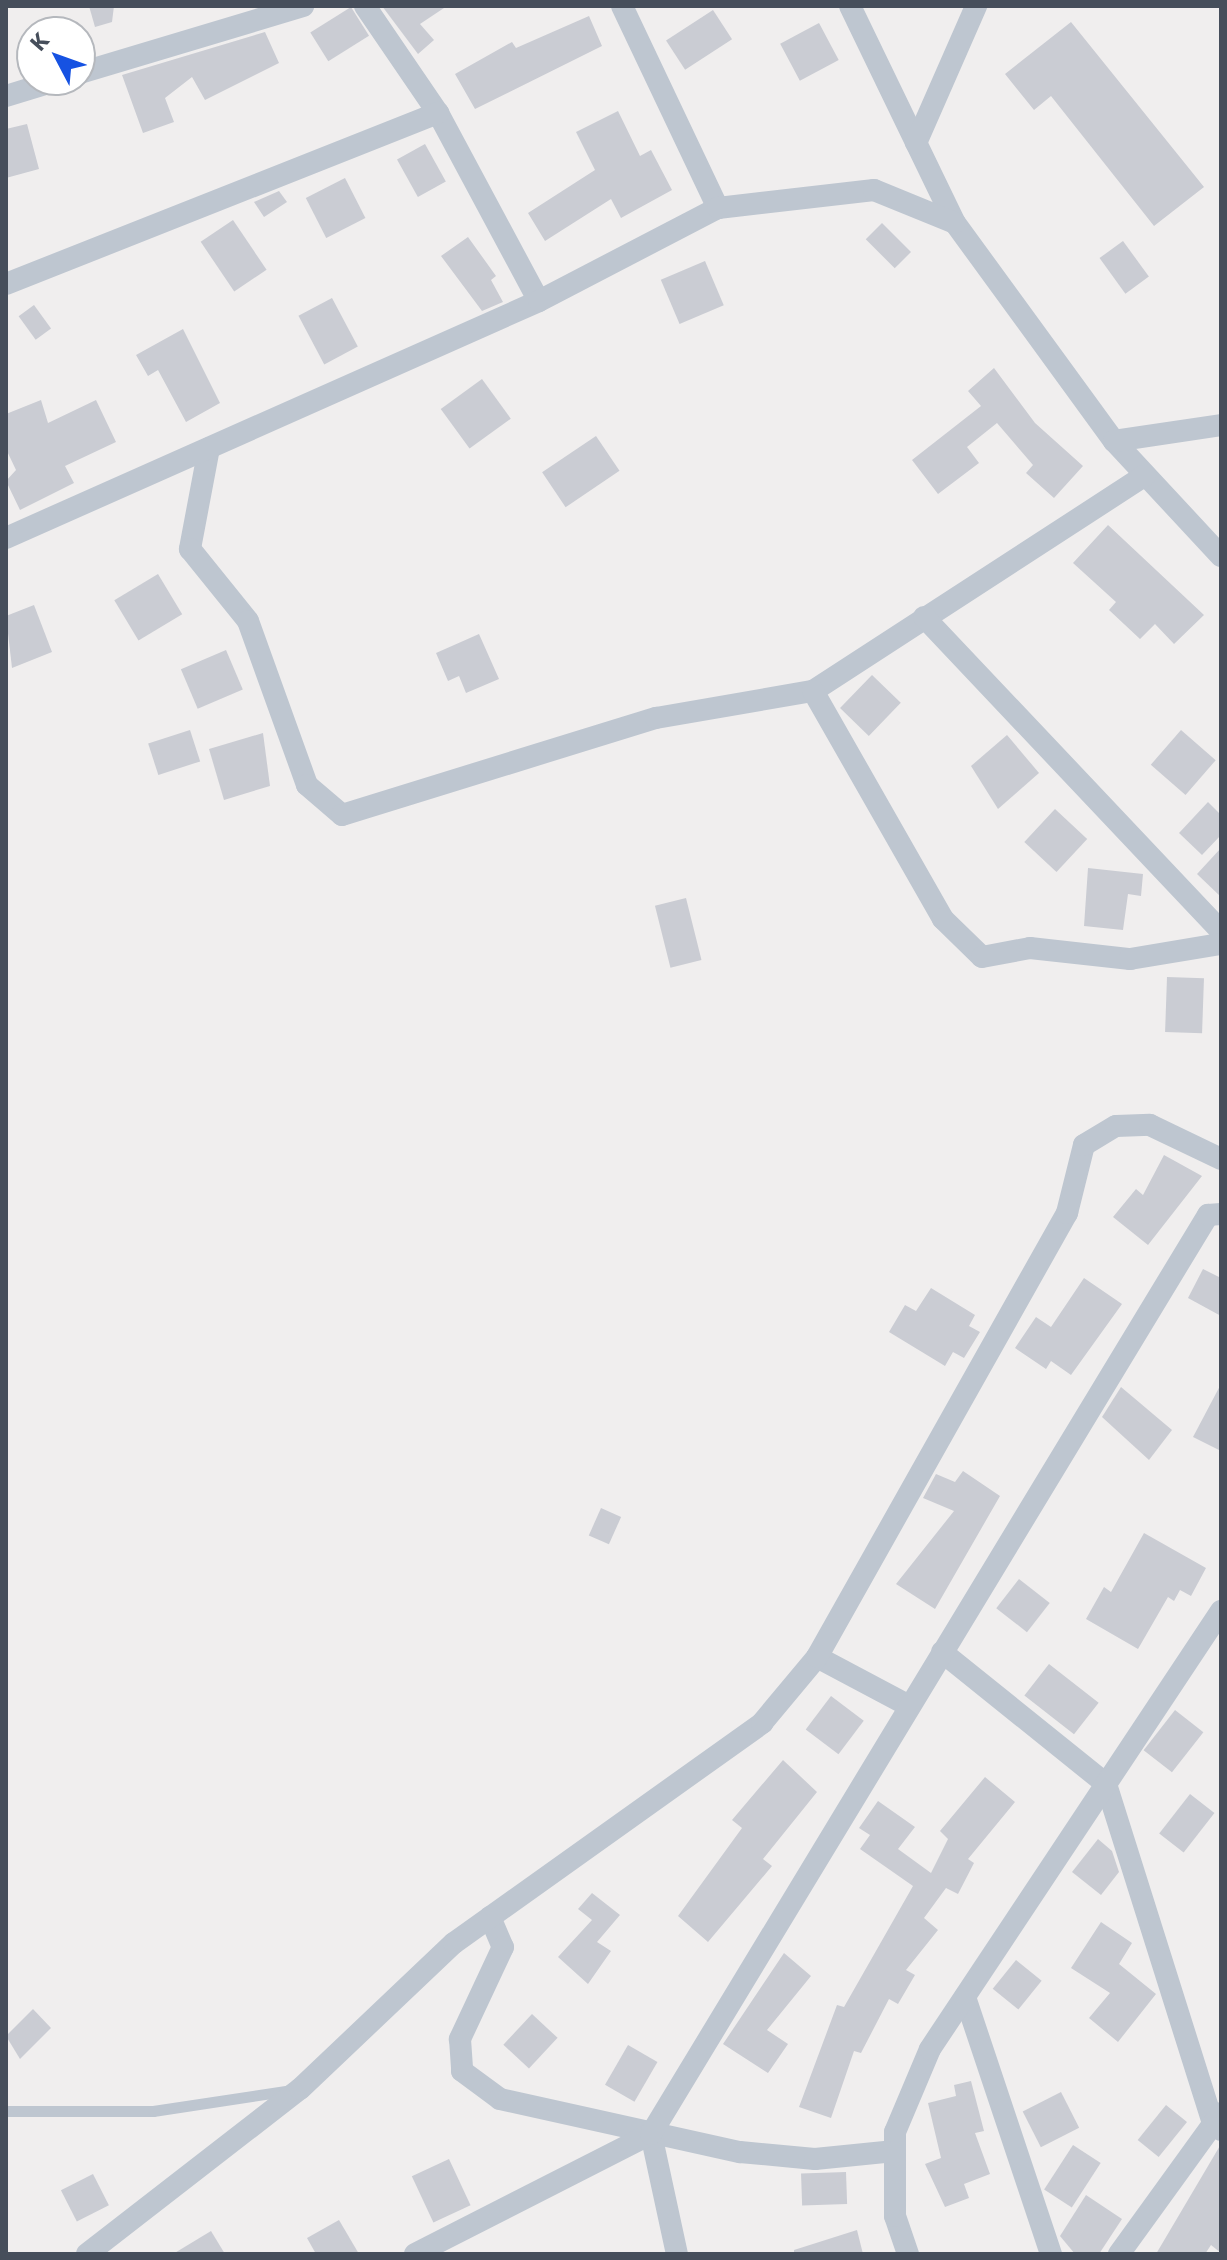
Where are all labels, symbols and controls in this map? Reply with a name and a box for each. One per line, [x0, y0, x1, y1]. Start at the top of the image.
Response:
north arrow [16, 16, 96, 96]
text: K [24, 27, 54, 56]

